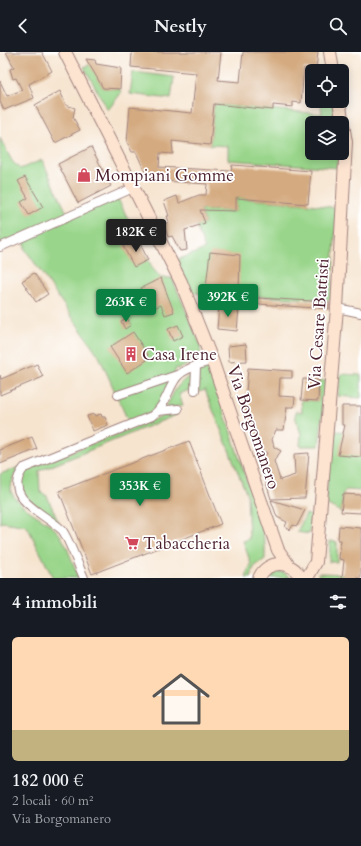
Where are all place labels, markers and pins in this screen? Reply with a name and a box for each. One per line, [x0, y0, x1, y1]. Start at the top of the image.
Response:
place label: Mompiani Gomme [95, 164, 234, 187]
shop icon: Mompiani Gomme [76, 167, 92, 183]
pin: 182K € [103, 219, 169, 253]
pin: 392K € [195, 284, 261, 318]
pin: 263K € [93, 289, 159, 323]
place label: Casa Irene [142, 343, 217, 366]
building icon: Casa Irene [123, 346, 139, 362]
pin: 353K € [107, 473, 173, 507]
place label: Tabaccheria [143, 532, 231, 555]
supermarket icon: Tabaccheria [124, 535, 140, 551]

